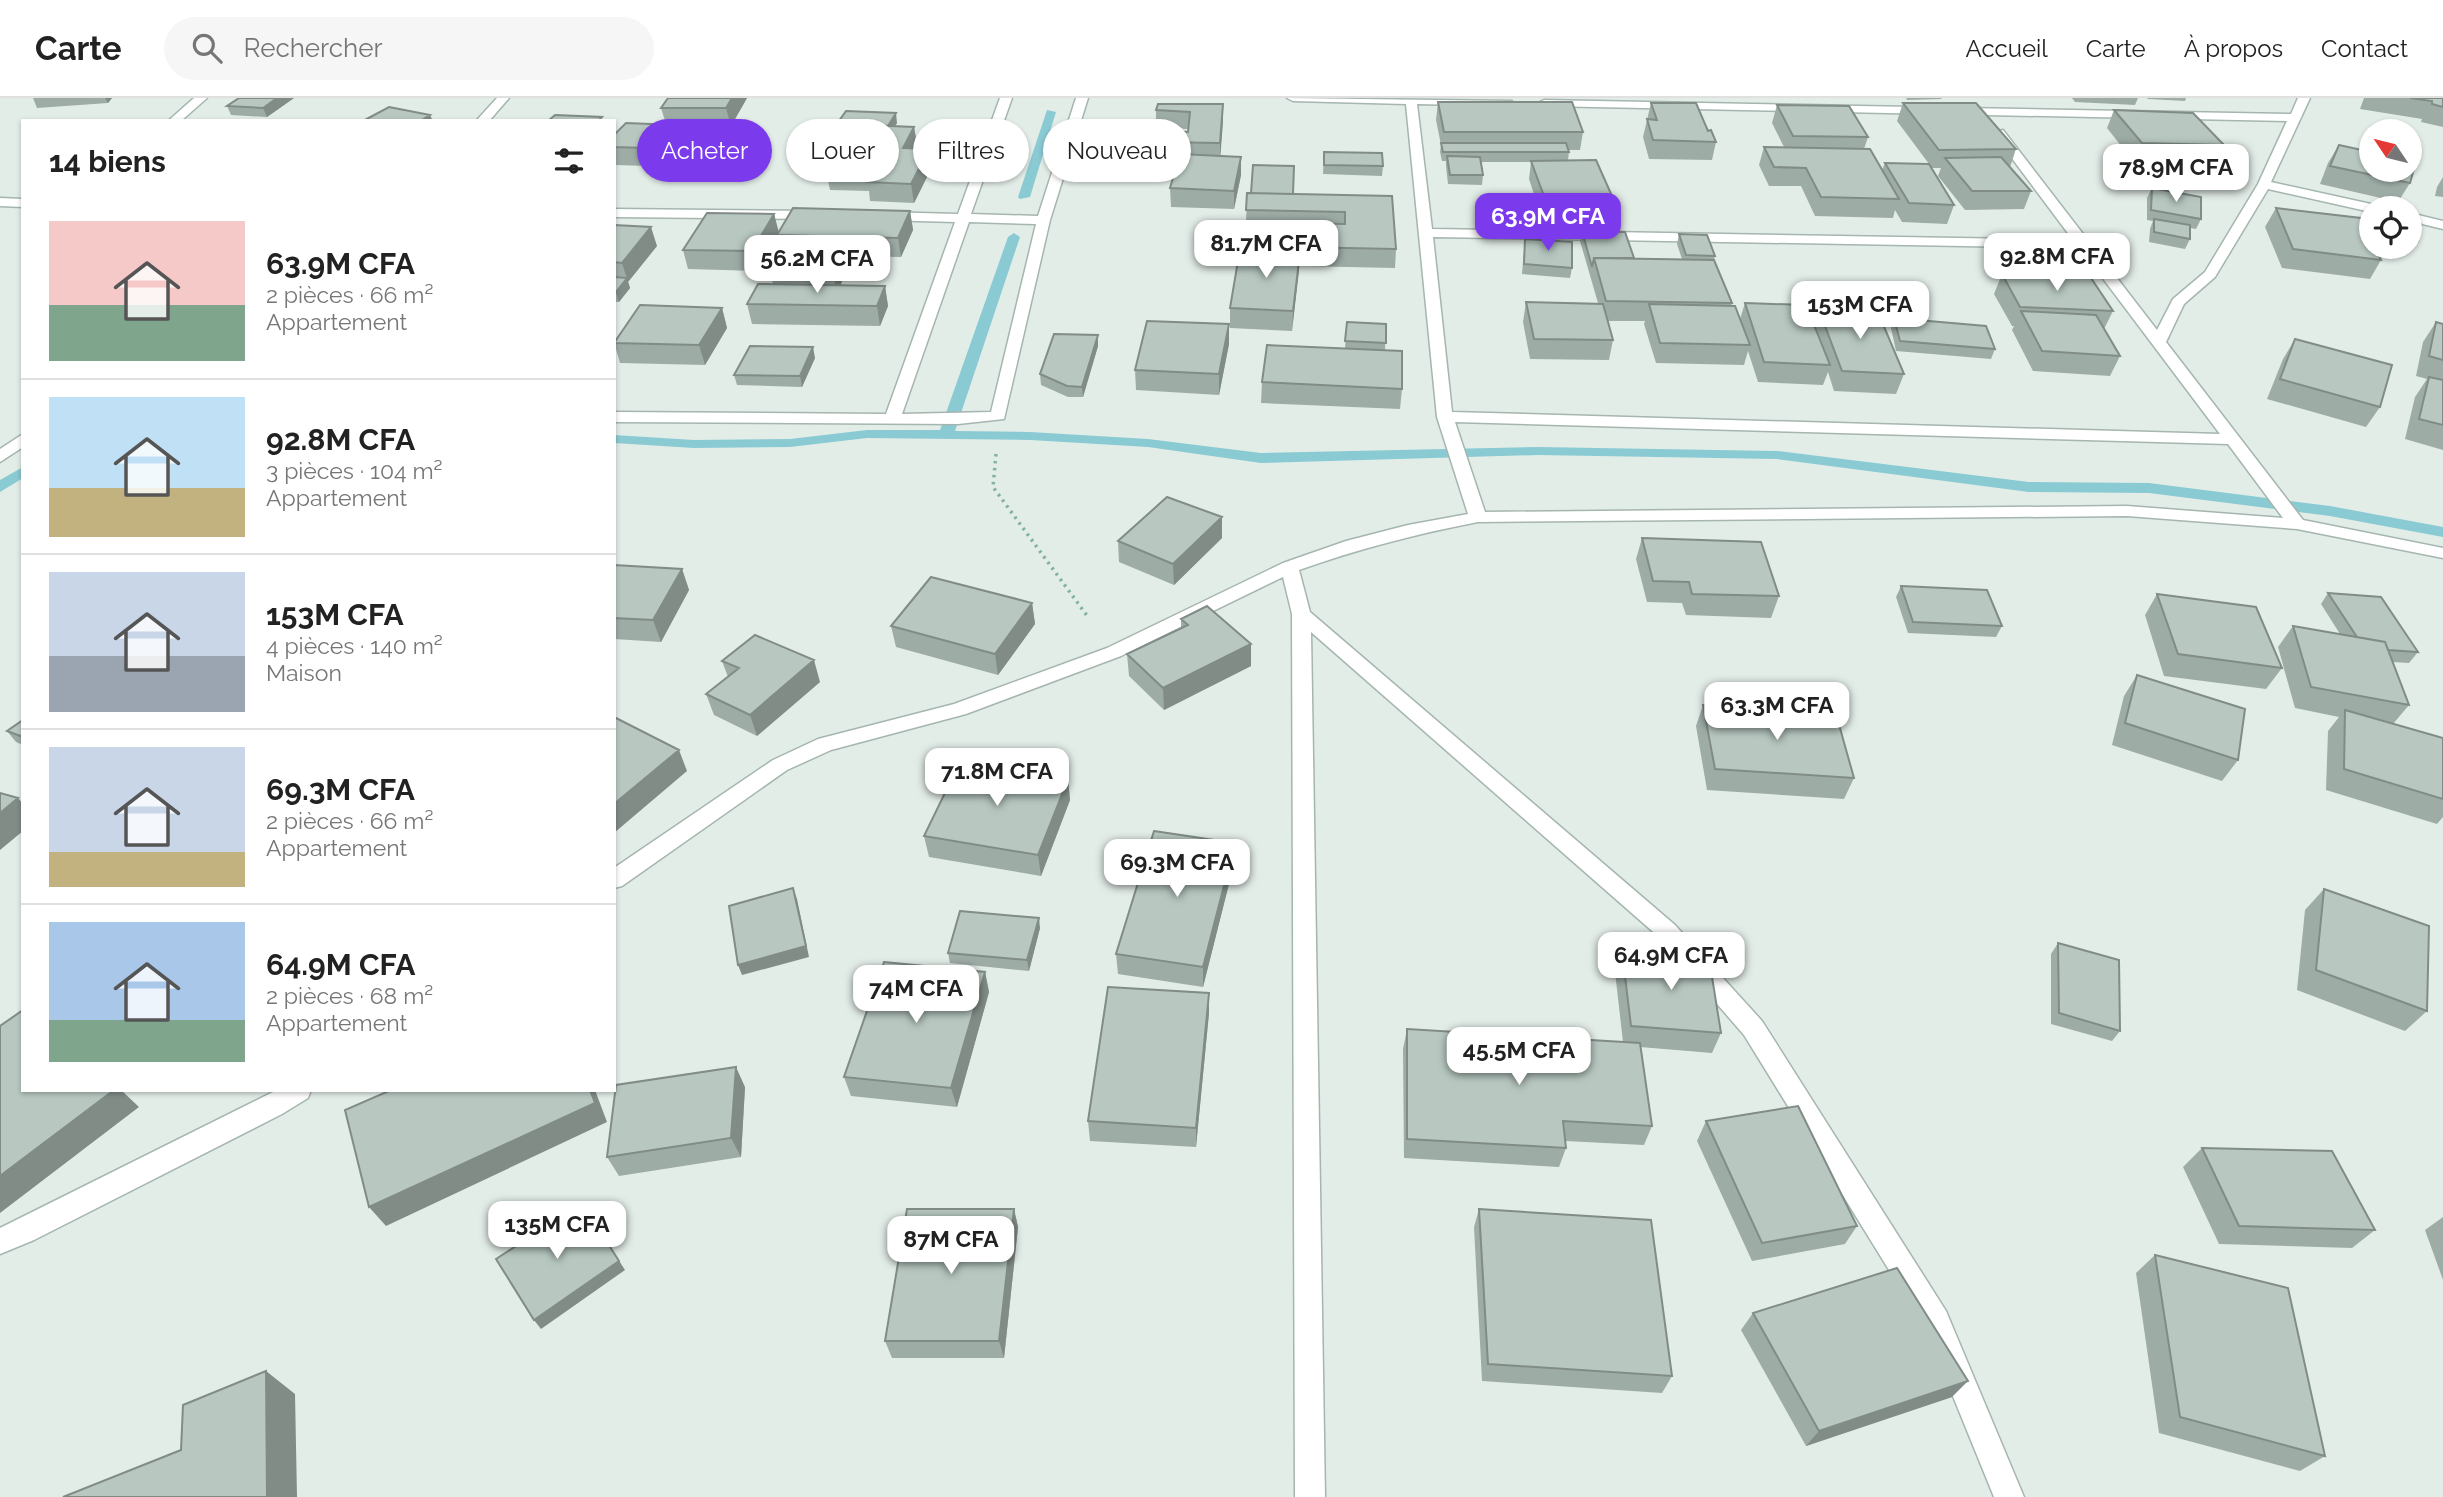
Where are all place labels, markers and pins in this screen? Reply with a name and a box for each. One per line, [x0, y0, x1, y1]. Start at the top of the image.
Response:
pin: 78.9M CFA [2096, 144, 2256, 204]
pin: 63.9M CFA [1468, 194, 1628, 253]
pin: 81.7M CFA [1186, 220, 1346, 280]
pin: 92.8M CFA [1977, 234, 2137, 293]
pin: 56.2M CFA [737, 236, 897, 295]
pin: 153M CFA [1788, 282, 1932, 341]
pin: 63.3M CFA [1697, 682, 1857, 742]
pin: 71.8M CFA [917, 748, 1077, 808]
pin: 69.3M CFA [1097, 840, 1257, 899]
pin: 64.9M CFA [1591, 932, 1751, 992]
pin: 74M CFA [851, 965, 981, 1025]
pin: 45.5M CFA [1439, 1028, 1599, 1087]
pin: 135M CFA [485, 1202, 629, 1261]
pin: 87M CFA [886, 1216, 1016, 1276]

